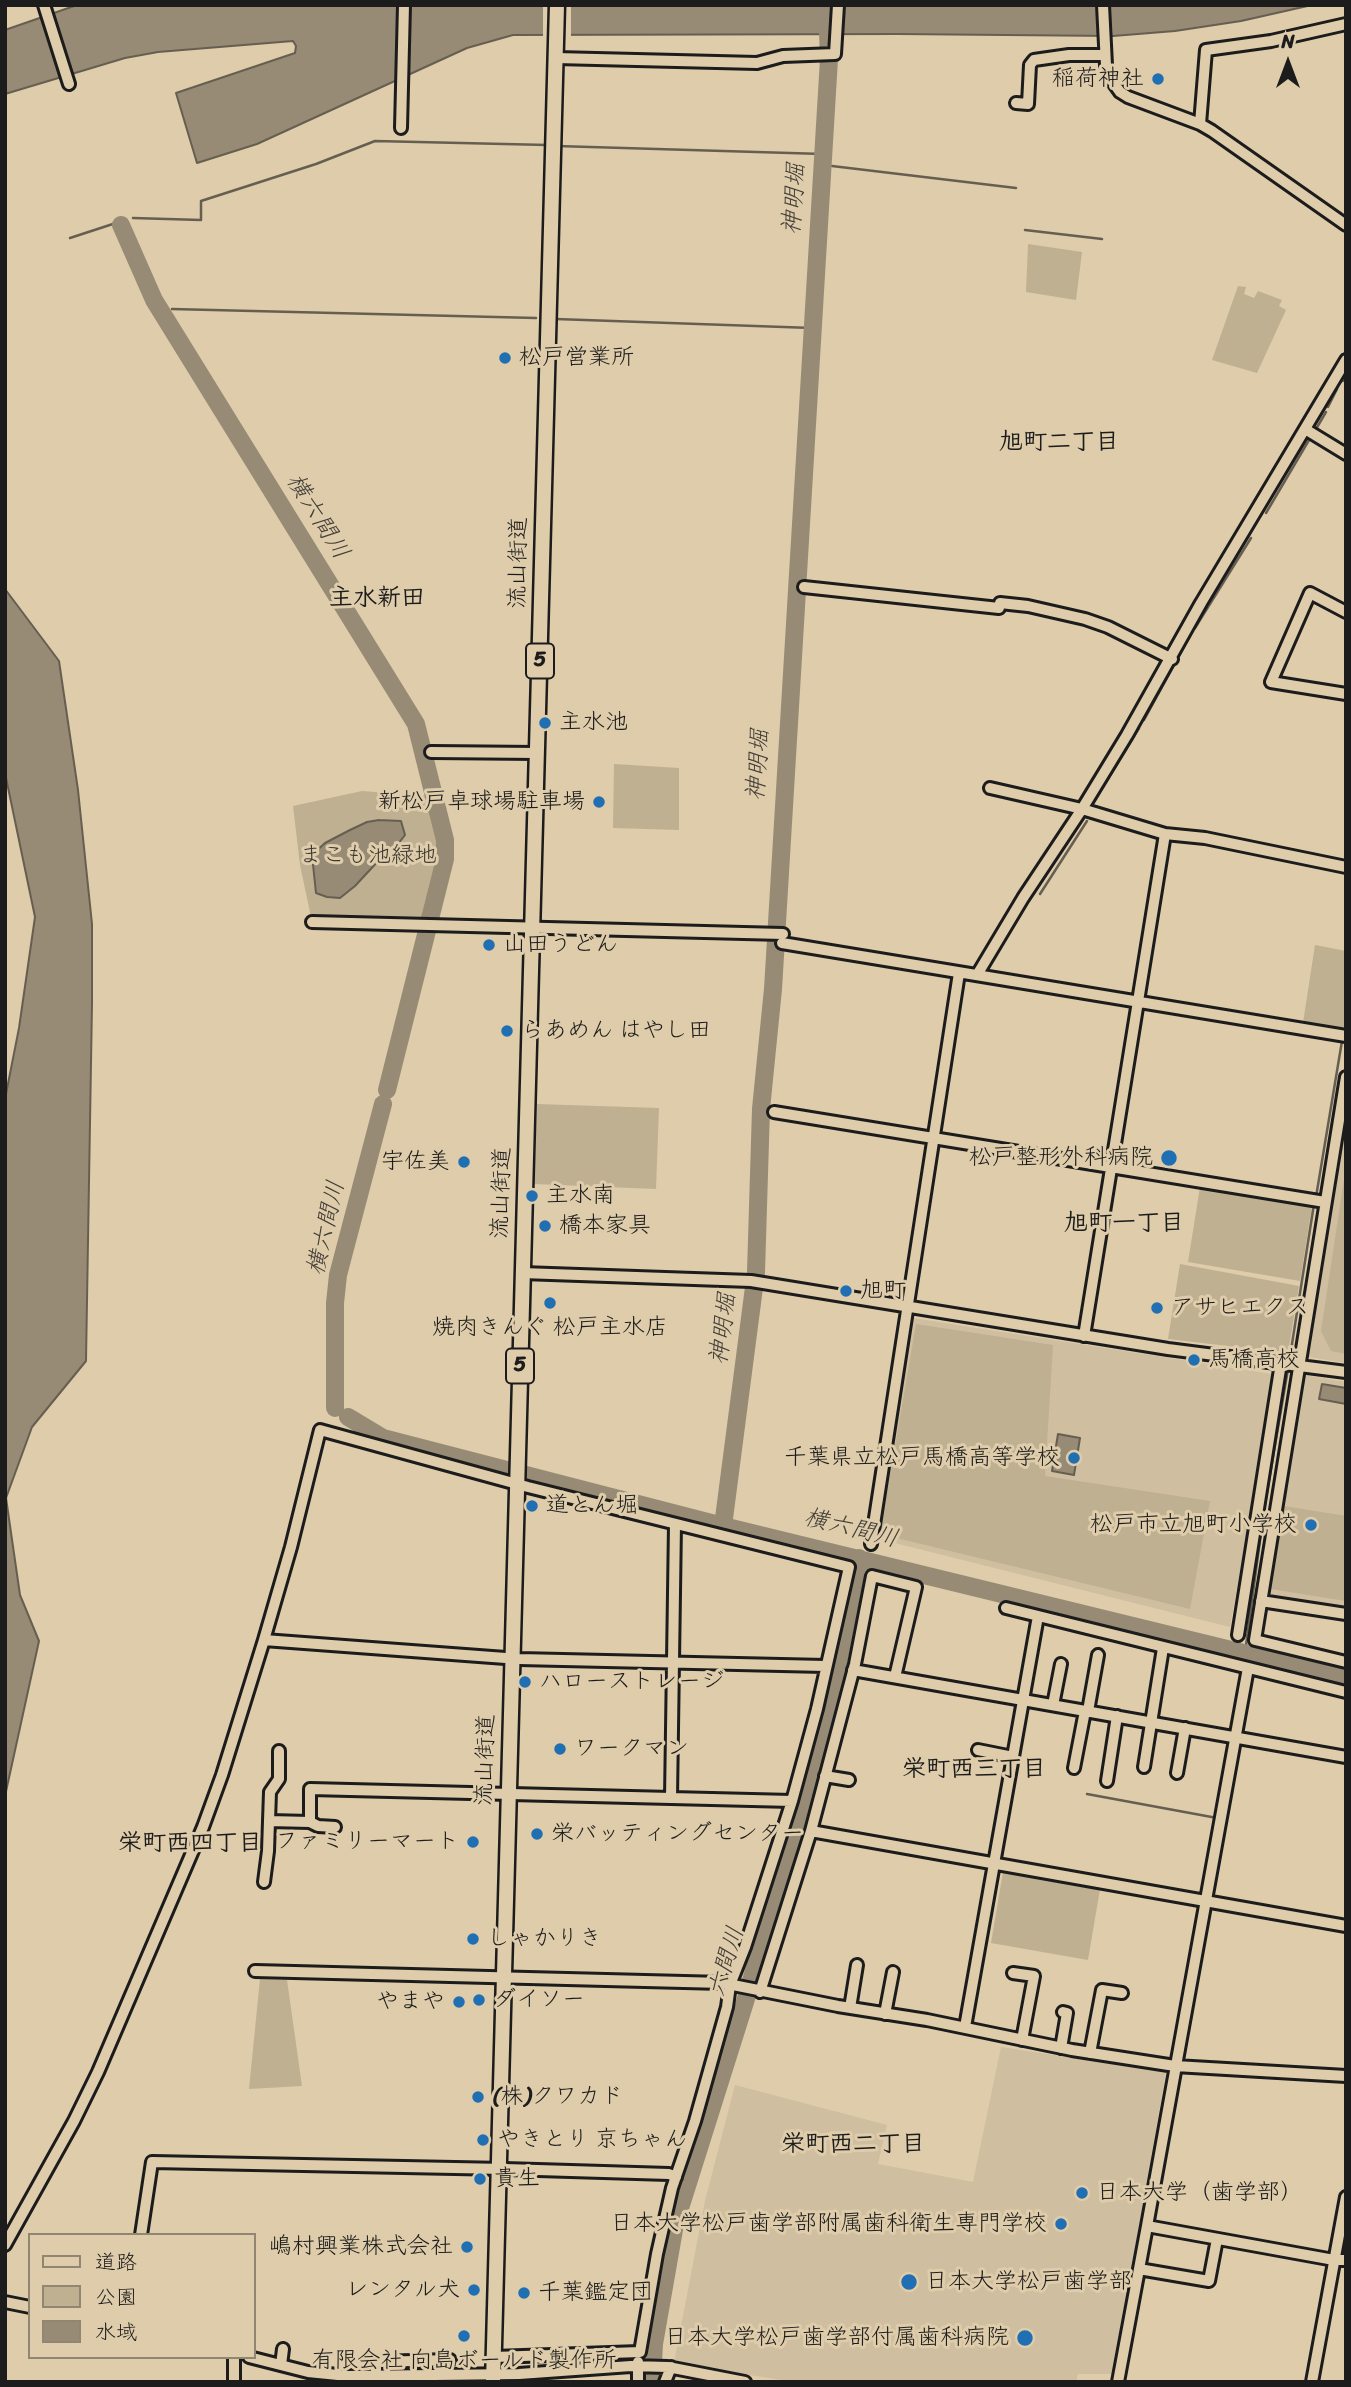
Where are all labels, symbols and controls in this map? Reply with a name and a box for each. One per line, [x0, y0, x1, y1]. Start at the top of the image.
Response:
text: N [1281, 25, 1295, 58]
north arrow [1253, 28, 1323, 98]
place label: 稲荷神社 [1052, 65, 1144, 93]
marker: 稲荷神社 [1150, 71, 1166, 87]
water label: 神明堀 [778, 162, 812, 236]
place label: 松戸営業所 [519, 344, 634, 372]
marker: 松戸営業所 [497, 350, 513, 366]
district label: 旭町二丁目 [999, 429, 1119, 457]
water label: 横六間川 [279, 469, 355, 565]
street label: 流山街道 [504, 517, 534, 609]
district label: 主水新田 [329, 585, 425, 613]
road number: 5 [526, 644, 554, 678]
place label: 主水池 [559, 709, 628, 737]
marker: 主水池 [537, 715, 553, 731]
water label: 神明堀 [742, 728, 776, 802]
place label: 新松戸卓球場駐車場 [378, 788, 585, 816]
marker: 新松戸卓球場駐車場 [591, 794, 607, 810]
park label: まこも池緑地 [299, 842, 437, 870]
place label: 山田うどん [503, 931, 618, 959]
marker: 山田うどん [481, 937, 497, 953]
place label: らあめん はやし田 [521, 1017, 711, 1045]
marker: らあめん はやし田 [499, 1023, 515, 1039]
place label: 松戸整形外科病院 [969, 1144, 1153, 1172]
street label: 流山街道 [487, 1147, 517, 1239]
place label: 宇佐美 [381, 1148, 450, 1176]
marker: 松戸整形外科病院 [1159, 1148, 1179, 1168]
marker: 宇佐美 [456, 1154, 472, 1170]
water label: 横六間川 [302, 1178, 352, 1278]
place label: 主水南 [546, 1182, 615, 1210]
marker: 主水南 [524, 1188, 540, 1204]
district label: 旭町一丁目 [1064, 1210, 1184, 1238]
place label: 橋本家具 [559, 1212, 651, 1240]
marker: 橋本家具 [537, 1218, 553, 1234]
place label: 旭町 [860, 1277, 906, 1305]
marker: 旭町 [838, 1283, 854, 1299]
water label: 神明堀 [705, 1292, 743, 1366]
place label: アサヒエクス [1171, 1294, 1309, 1322]
marker: 焼肉きんぐ 松戸主水店 [542, 1295, 558, 1311]
marker: アサヒエクス [1149, 1300, 1165, 1316]
place label: 焼肉きんぐ 松戸主水店 [432, 1314, 668, 1342]
place label: 馬橋高校 [1208, 1346, 1300, 1374]
road number: 5 [506, 1348, 534, 1384]
marker: 馬橋高校 [1186, 1352, 1202, 1368]
place label: 千葉県立松戸馬橋高等学校 [784, 1444, 1060, 1472]
marker: 千葉県立松戸馬橋高等学校 [1066, 1450, 1082, 1466]
place label: 道とん堀 [546, 1492, 638, 1520]
marker: 道とん堀 [524, 1498, 540, 1514]
water label: 横六間川 [801, 1503, 901, 1555]
place label: 松戸市立旭町小学校 [1090, 1511, 1297, 1539]
marker: 松戸市立旭町小学校 [1303, 1517, 1319, 1533]
place label: ハローストレージ [539, 1668, 724, 1696]
marker: ハローストレージ [517, 1674, 533, 1690]
street label: 流山街道 [471, 1714, 501, 1806]
place label: ワークマン [574, 1735, 689, 1763]
marker: ワークマン [552, 1741, 568, 1757]
district label: 栄町西三丁目 [902, 1756, 1046, 1784]
place label: 栄バッティングセンター [551, 1820, 804, 1848]
marker: 栄バッティングセンター [529, 1826, 545, 1842]
place label: ファミリーマート [275, 1828, 459, 1856]
district label: 栄町西四丁目 [118, 1830, 262, 1858]
marker: ファミリーマート [465, 1834, 481, 1850]
water label: 六間川 [703, 1923, 751, 2001]
place label: しゃかりき [487, 1925, 602, 1953]
marker: しゃかりき [465, 1931, 481, 1947]
place label: ダイソー [493, 1986, 585, 2014]
place label: やまや [376, 1988, 445, 2016]
marker: ダイソー [471, 1992, 487, 2008]
marker: やまや [451, 1994, 467, 2010]
place label: (株)クワカド [492, 2083, 623, 2111]
marker: (株)クワカド [470, 2089, 486, 2105]
place label: やきとり 京ちゃん [497, 2126, 687, 2154]
district label: 栄町西二丁目 [781, 2131, 925, 2159]
marker: やきとり 京ちゃん [475, 2132, 491, 2148]
place label: 貴生 [494, 2165, 540, 2193]
marker: 貴生 [472, 2171, 488, 2187]
place label: 日本大学（歯学部） [1096, 2179, 1303, 2207]
marker: 日本大学（歯学部） [1074, 2185, 1090, 2201]
place label: 日本大学松戸歯学部附属歯科衛生専門学校 [610, 2210, 1047, 2238]
marker: 日本大学松戸歯学部附属歯科衛生専門学校 [1053, 2216, 1069, 2232]
legend [28, 2233, 256, 2359]
place label: 嶋村興業株式会社 [269, 2233, 453, 2261]
marker: 嶋村興業株式会社 [459, 2239, 475, 2255]
text: 道路 [95, 2243, 137, 2281]
place label: 日本大学松戸歯学部 [925, 2268, 1132, 2296]
marker: 日本大学松戸歯学部 [899, 2272, 919, 2292]
place label: レンタル犬 [345, 2276, 460, 2304]
text: 公園 [95, 2278, 137, 2316]
place label: 千葉鑑定団 [538, 2279, 653, 2307]
marker: レンタル犬 [466, 2282, 482, 2298]
marker: 千葉鑑定団 [516, 2285, 532, 2301]
text: 水域 [95, 2313, 137, 2351]
place label: 日本大学松戸歯学部付属歯科病院 [664, 2324, 1009, 2352]
marker: 有限会社 向島ボールド製作所 [456, 2328, 472, 2344]
marker: 日本大学松戸歯学部付属歯科病院 [1015, 2328, 1035, 2348]
place label: 有限会社 向島ボールド製作所 [312, 2347, 616, 2375]

